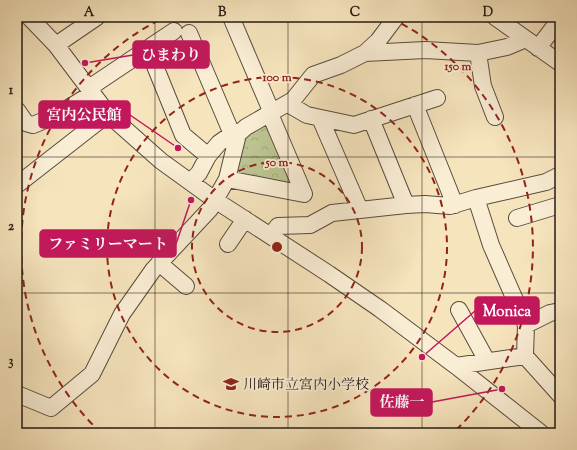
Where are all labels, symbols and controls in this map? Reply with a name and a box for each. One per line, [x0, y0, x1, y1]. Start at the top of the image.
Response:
text: A [84, 4, 95, 22]
text: B [218, 4, 227, 22]
text: C [350, 4, 360, 22]
text: D [483, 4, 493, 22]
callout: ひまわり [133, 41, 209, 68]
text: ひまわり [141, 46, 201, 67]
text: 150 m [443, 58, 472, 76]
text: 100 m [261, 69, 292, 87]
text: 1 [9, 82, 14, 100]
callout: 宮内公民館 [39, 101, 130, 128]
text: 宮内公民館 [46, 106, 122, 127]
text: 50 m [265, 154, 289, 172]
text: 2 [8, 218, 15, 236]
callout: ファミリーマート [40, 230, 176, 257]
text: ファミリーマート [48, 235, 168, 256]
centre of rings [270, 240, 284, 254]
callout: Monica [475, 297, 539, 324]
text: Monica [483, 302, 531, 323]
text: 3 [8, 353, 14, 371]
school or university icon: 川崎市立宮内小学校 [222, 375, 240, 393]
place label: 川崎市立宮内小学校 [243, 376, 369, 396]
callout: 佐藤一 [371, 389, 432, 416]
text: 佐藤一 [379, 393, 425, 414]

